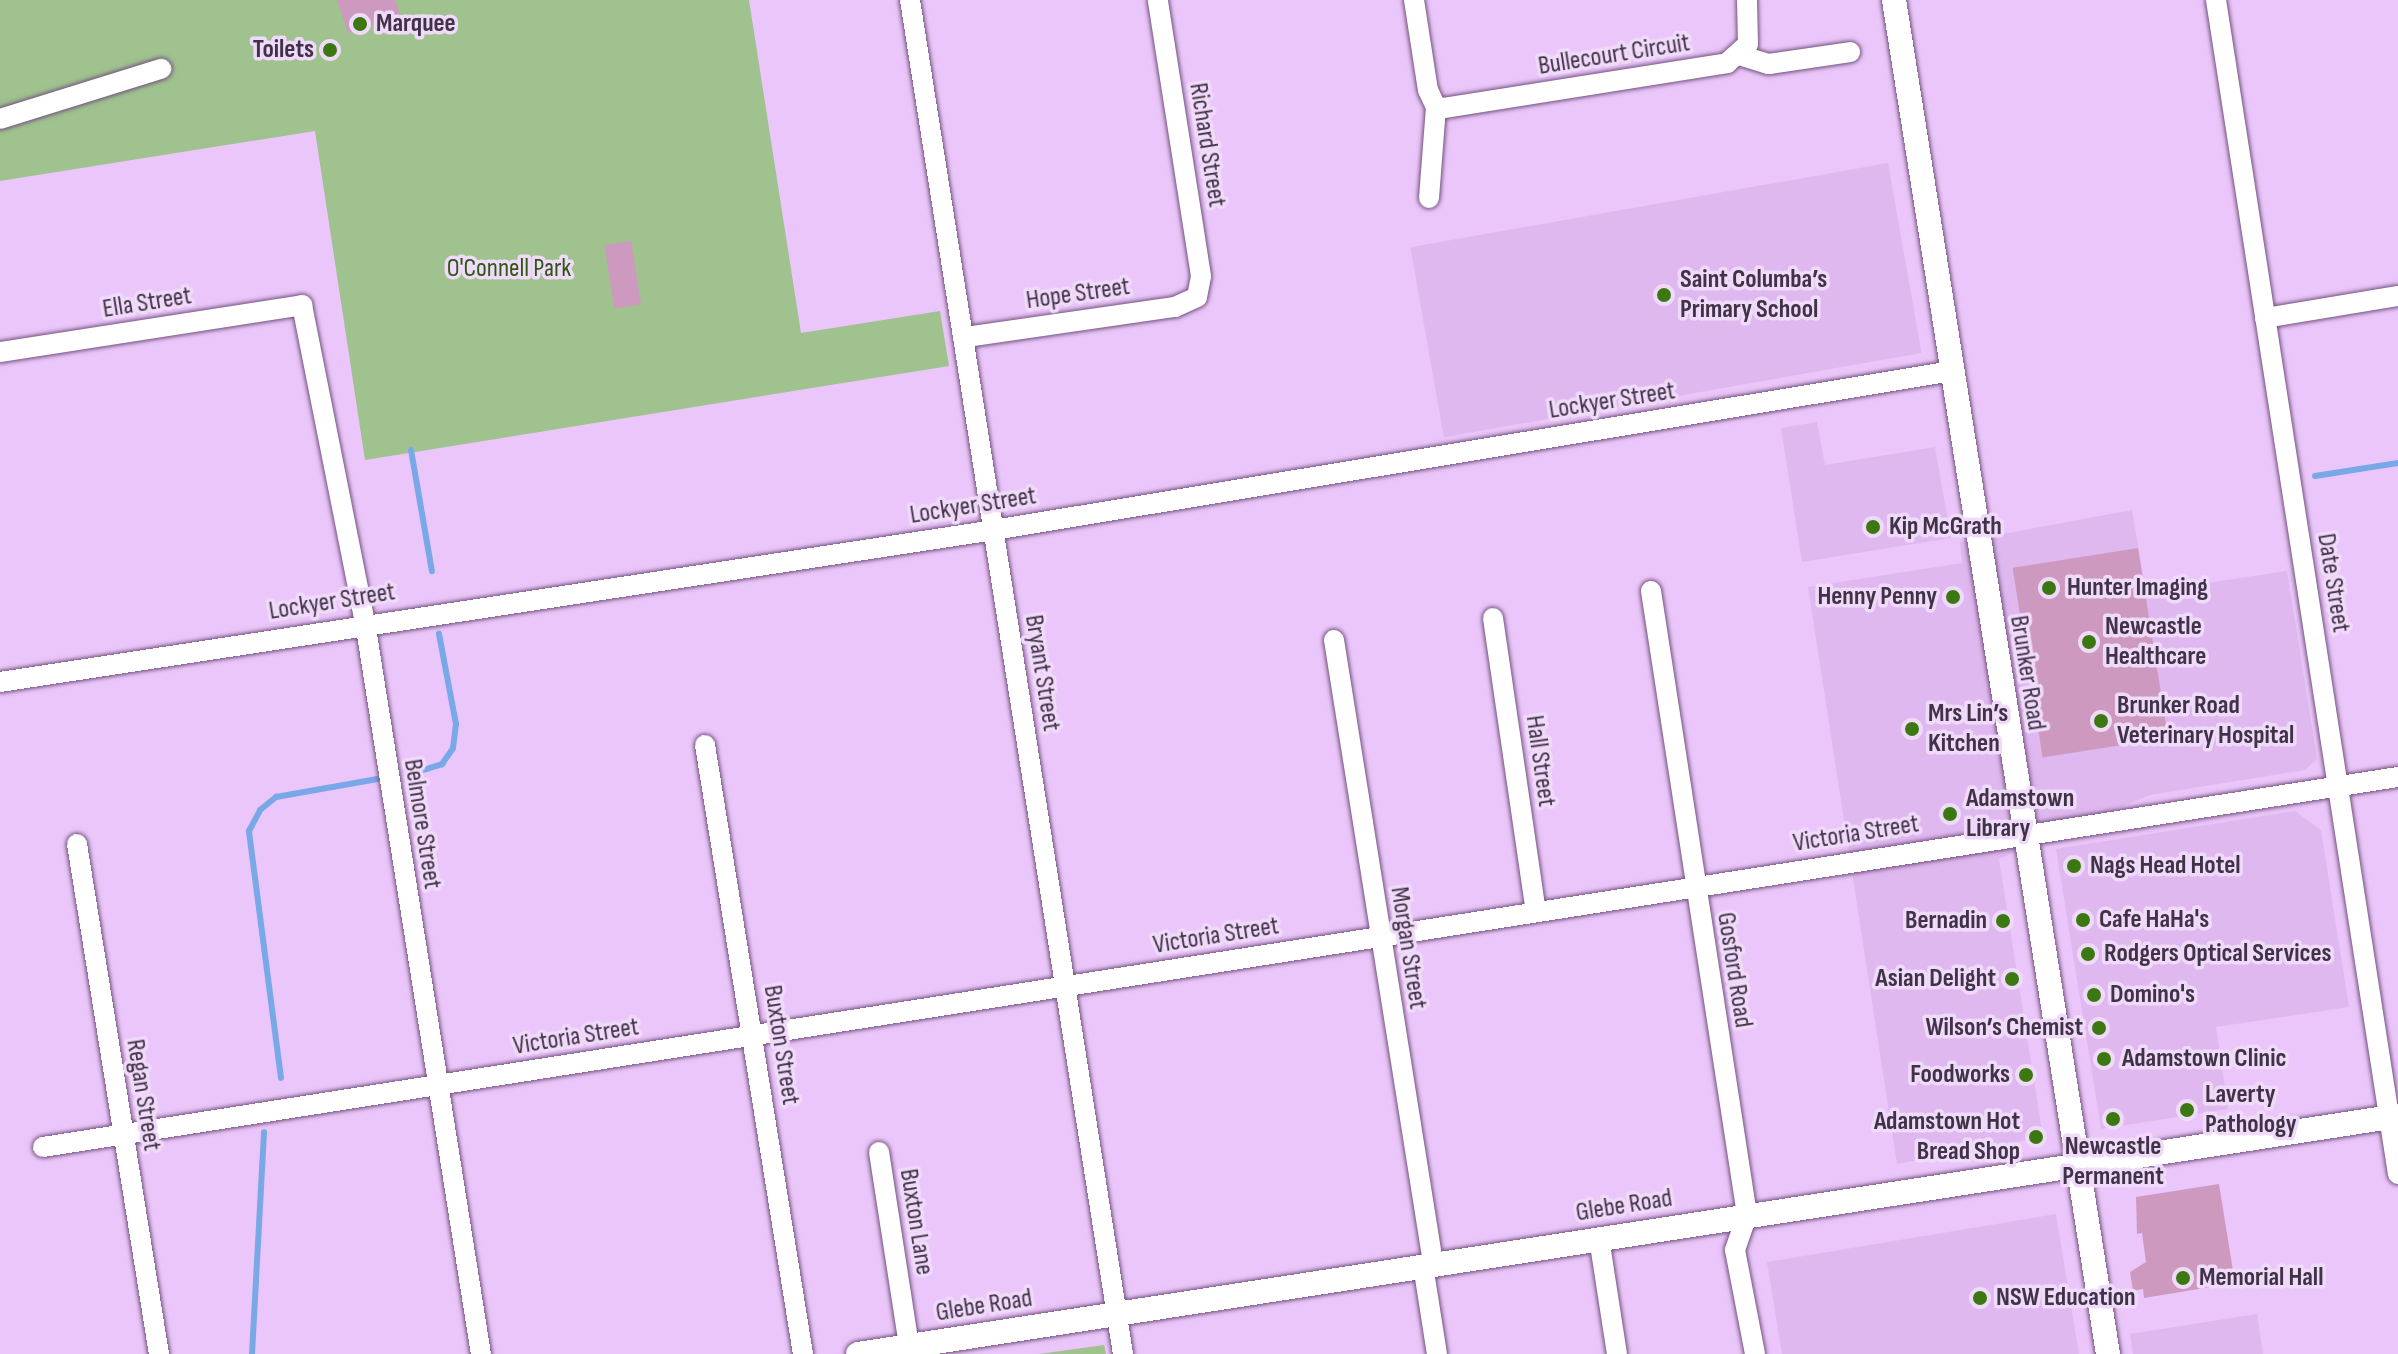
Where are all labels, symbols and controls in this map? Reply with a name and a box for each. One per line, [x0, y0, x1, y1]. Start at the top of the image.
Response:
place label: Marquee [376, 8, 456, 40]
marker: Marquee [351, 15, 369, 33]
street label: Bullecourt Circuit [1536, 28, 1692, 82]
place label: Toilets [253, 34, 314, 66]
marker: Toilets [321, 41, 339, 59]
street label: Richard Street [1182, 81, 1232, 209]
park label: O'Connell Park [447, 253, 571, 285]
place label: Saint Columba’s Primary School [1680, 264, 1827, 326]
street label: Hope Street [1024, 271, 1132, 317]
street label: Ella Street [100, 281, 194, 325]
marker: Saint Columba’s Primary School [1655, 286, 1673, 304]
street label: Lockyer Street [1547, 376, 1677, 426]
street label: Lockyer Street [908, 481, 1038, 531]
place label: Kip McGrath [1889, 511, 2002, 543]
marker: Kip McGrath [1864, 518, 1882, 536]
street label: Date Street [2310, 531, 2356, 635]
place label: Hunter Imaging [2067, 572, 2208, 604]
street label: Lockyer Street [267, 577, 397, 627]
marker: Hunter Imaging [2038, 577, 2060, 599]
place label: Henny Penny [1817, 581, 1937, 613]
marker: Henny Penny [1944, 588, 1962, 606]
place label: Newcastle Healthcare [2105, 611, 2206, 672]
street label: Bryant Street [1017, 613, 1067, 733]
street label: Brunker Road [2003, 613, 2051, 733]
marker: Newcastle Healthcare [2080, 633, 2098, 651]
place label: Brunker Road Veterinary Hospital [2117, 690, 2294, 752]
place label: Mrs Lin’s Kitchen [1928, 698, 2008, 760]
marker: Brunker Road Veterinary Hospital [2092, 712, 2110, 730]
street label: Hall Street [1518, 713, 1562, 809]
marker: Mrs Lin’s Kitchen [1903, 720, 1921, 738]
street label: Belmore Street [396, 757, 448, 891]
place label: Adamstown Library [1966, 783, 2074, 844]
marker: Adamstown Library [1941, 805, 1959, 823]
street label: Victoria Street [1791, 809, 1921, 859]
place label: Nags Head Hotel [2090, 850, 2241, 882]
marker: Nags Head Hotel [2065, 857, 2083, 875]
street label: Morgan Street [1383, 885, 1433, 1011]
place label: Cafe HaHa's [2099, 904, 2209, 936]
place label: Bernadin [1905, 905, 1987, 937]
street label: Gosford Road [1710, 910, 1758, 1030]
street label: Victoria Street [1151, 911, 1281, 961]
marker: Cafe HaHa's [2074, 911, 2092, 929]
marker: Bernadin [1994, 912, 2012, 930]
place label: Rodgers Optical Services [2104, 938, 2332, 970]
marker: Rodgers Optical Services [2079, 945, 2097, 963]
place label: Asian Delight [1875, 963, 1996, 995]
marker: Asian Delight [2003, 970, 2021, 988]
place label: Domino's [2110, 979, 2195, 1011]
street label: Buxton Street [756, 983, 806, 1107]
marker: Domino's [2085, 986, 2103, 1004]
street label: Victoria Street [511, 1012, 641, 1062]
place label: Wilson’s Chemist [1925, 1012, 2083, 1044]
marker: Wilson’s Chemist [2090, 1019, 2108, 1037]
street label: Regan Street [119, 1037, 167, 1153]
place label: Adamstown Clinic [2122, 1043, 2286, 1075]
marker: Adamstown Clinic [2093, 1048, 2115, 1070]
place label: Foodworks [1910, 1059, 2010, 1091]
marker: Foodworks [2017, 1066, 2035, 1084]
place label: Laverty Pathology [2205, 1079, 2296, 1140]
marker: Laverty Pathology [2176, 1099, 2198, 1121]
place label: Adamstown Hot Bread Shop [1874, 1106, 2020, 1168]
marker: Newcastle Permanent [2104, 1110, 2122, 1128]
marker: Adamstown Hot Bread Shop [2027, 1128, 2045, 1146]
place label: Newcastle Permanent [2062, 1131, 2164, 1192]
street label: Buxton Lane [892, 1167, 940, 1277]
street label: Glebe Road [1574, 1183, 1674, 1229]
place label: Memorial Hall [2199, 1262, 2323, 1294]
marker: Memorial Hall [2174, 1269, 2192, 1287]
place label: NSW Education [1996, 1282, 2136, 1314]
street label: Glebe Road [934, 1283, 1034, 1329]
marker: NSW Education [1971, 1289, 1989, 1307]

